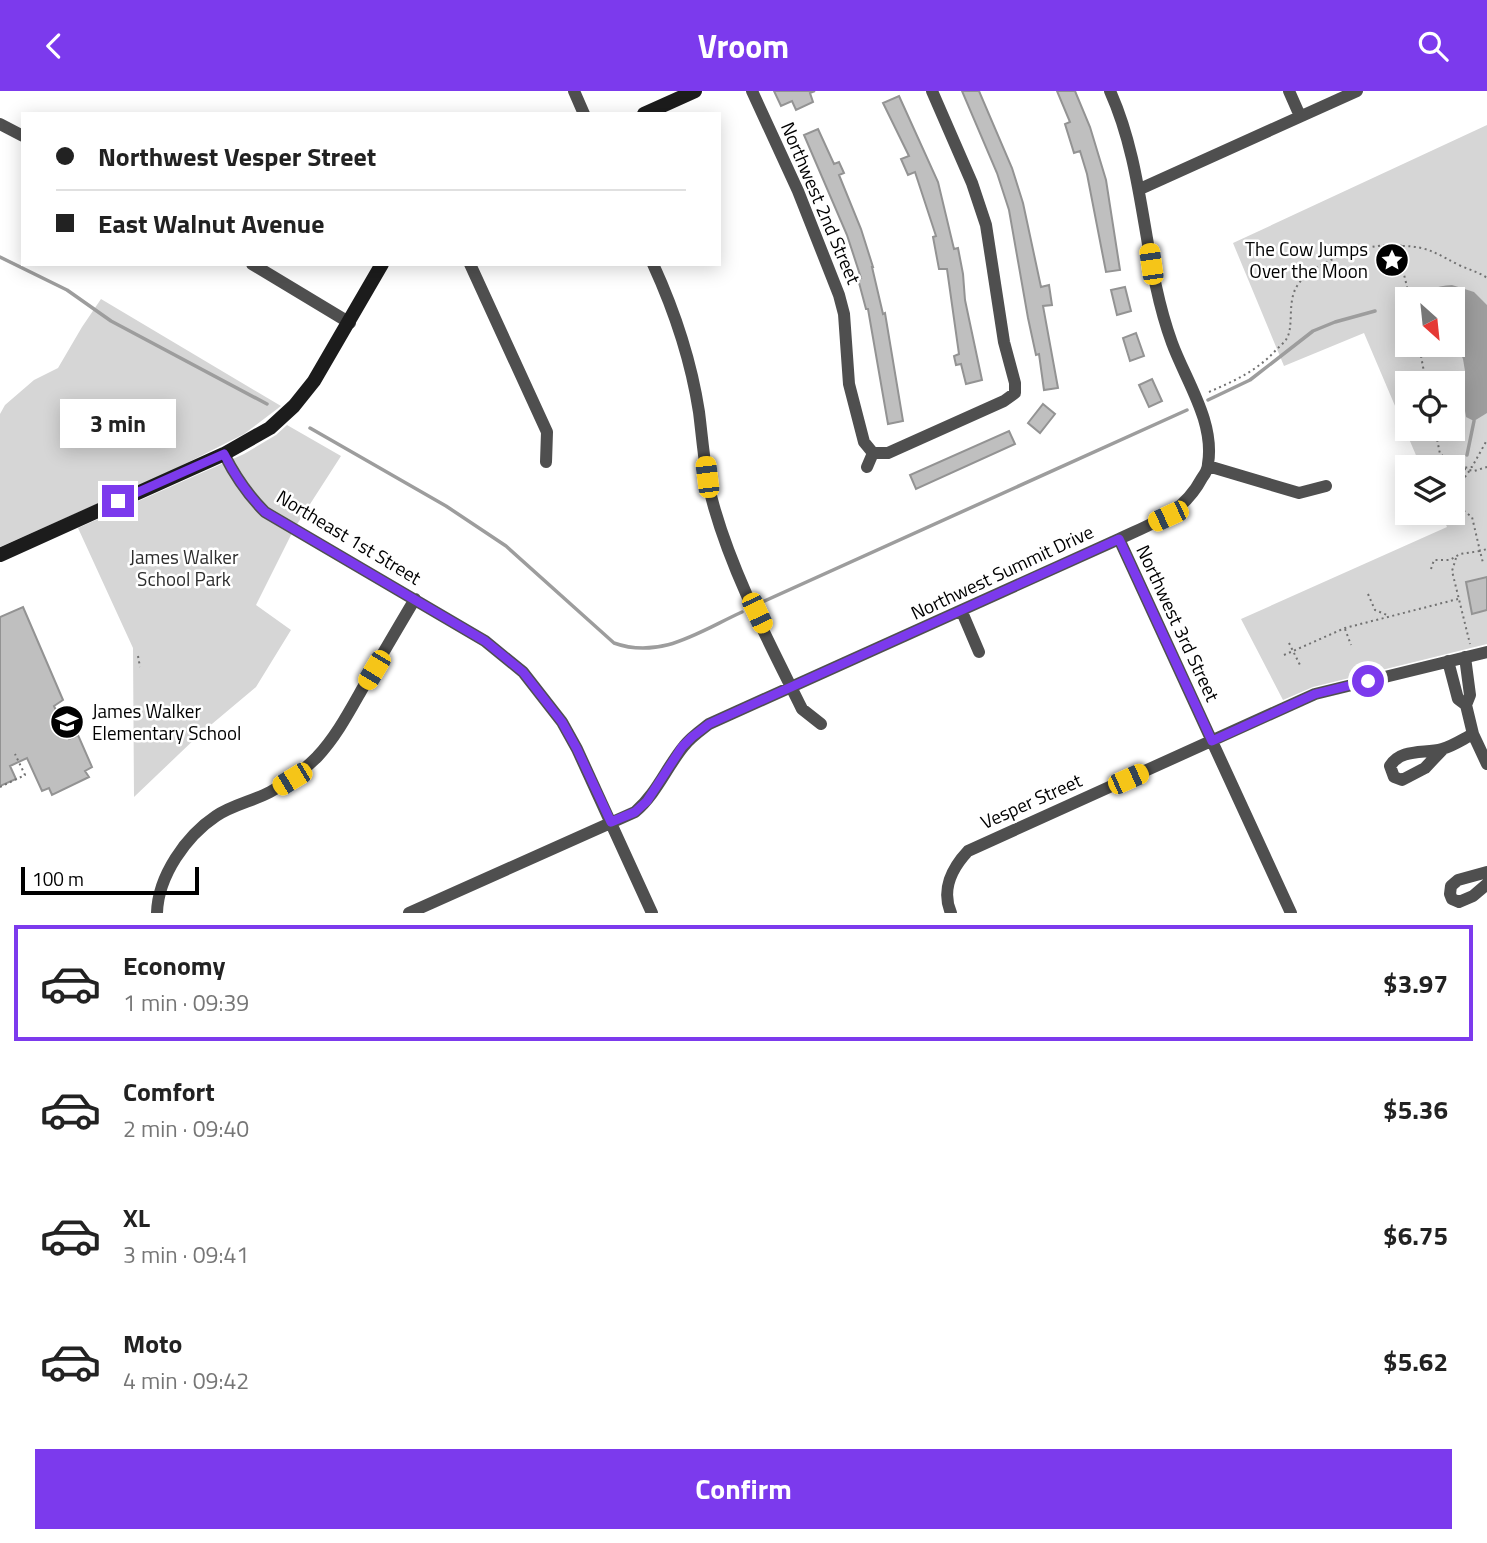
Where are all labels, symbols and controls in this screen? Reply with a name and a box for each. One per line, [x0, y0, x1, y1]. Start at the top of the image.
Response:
text: Vroom [698, 22, 789, 70]
icon: back [35, 27, 73, 65]
icon: search [1414, 27, 1452, 65]
street label: Northwest 2nd Street [774, 117, 869, 289]
text: Northwest Vesper Street [98, 137, 376, 176]
text: East Walnut Avenue [98, 204, 325, 243]
place label: The Cow Jumps Over the Moon [1245, 234, 1368, 285]
place icon: The Cow Jumps Over the Moon [1373, 241, 1411, 279]
car [1138, 242, 1165, 286]
north arrow [1395, 287, 1465, 357]
map controls [1395, 287, 1465, 525]
button: locate [1395, 371, 1465, 441]
callout: 3 min [60, 399, 176, 449]
text: 3 min [90, 406, 146, 441]
car [695, 455, 720, 499]
button: layers [1395, 455, 1465, 525]
street label: Northeast 1st Street [271, 482, 427, 591]
route end [102, 485, 134, 517]
car [1145, 498, 1192, 534]
street label: Northwest Summit Drive [906, 516, 1098, 627]
street label: Northwest 3rd Street [1129, 540, 1228, 706]
park label: James Walker School Park [130, 542, 239, 593]
car [739, 590, 776, 636]
car [355, 647, 394, 693]
route start [1352, 665, 1384, 697]
place label: James Walker Elementary School [92, 696, 241, 747]
school or university icon: James Walker Elementary School [48, 703, 86, 741]
car [269, 759, 316, 799]
car [1105, 761, 1152, 797]
street label: Vesper Street [975, 765, 1086, 836]
scale bar [21, 864, 200, 896]
text: 100 m [32, 864, 84, 893]
text: Economy [123, 946, 225, 985]
icon: car [39, 952, 102, 1015]
text: $3.97 [1383, 964, 1448, 1003]
text: 1 min · 09:39 [123, 985, 249, 1020]
text: Comfort [123, 1072, 215, 1111]
icon: car [39, 1078, 102, 1141]
text: $5.36 [1383, 1090, 1448, 1129]
text: 2 min · 09:40 [123, 1111, 249, 1146]
text: XL [123, 1198, 150, 1237]
icon: car [39, 1204, 102, 1267]
text: $6.75 [1383, 1216, 1448, 1255]
text: 3 min · 09:41 [123, 1237, 249, 1272]
text: Moto [123, 1324, 182, 1363]
icon: car [39, 1330, 102, 1393]
text: $5.62 [1383, 1342, 1448, 1381]
text: 4 min · 09:42 [123, 1363, 249, 1398]
button: Confirm [35, 1449, 1452, 1529]

